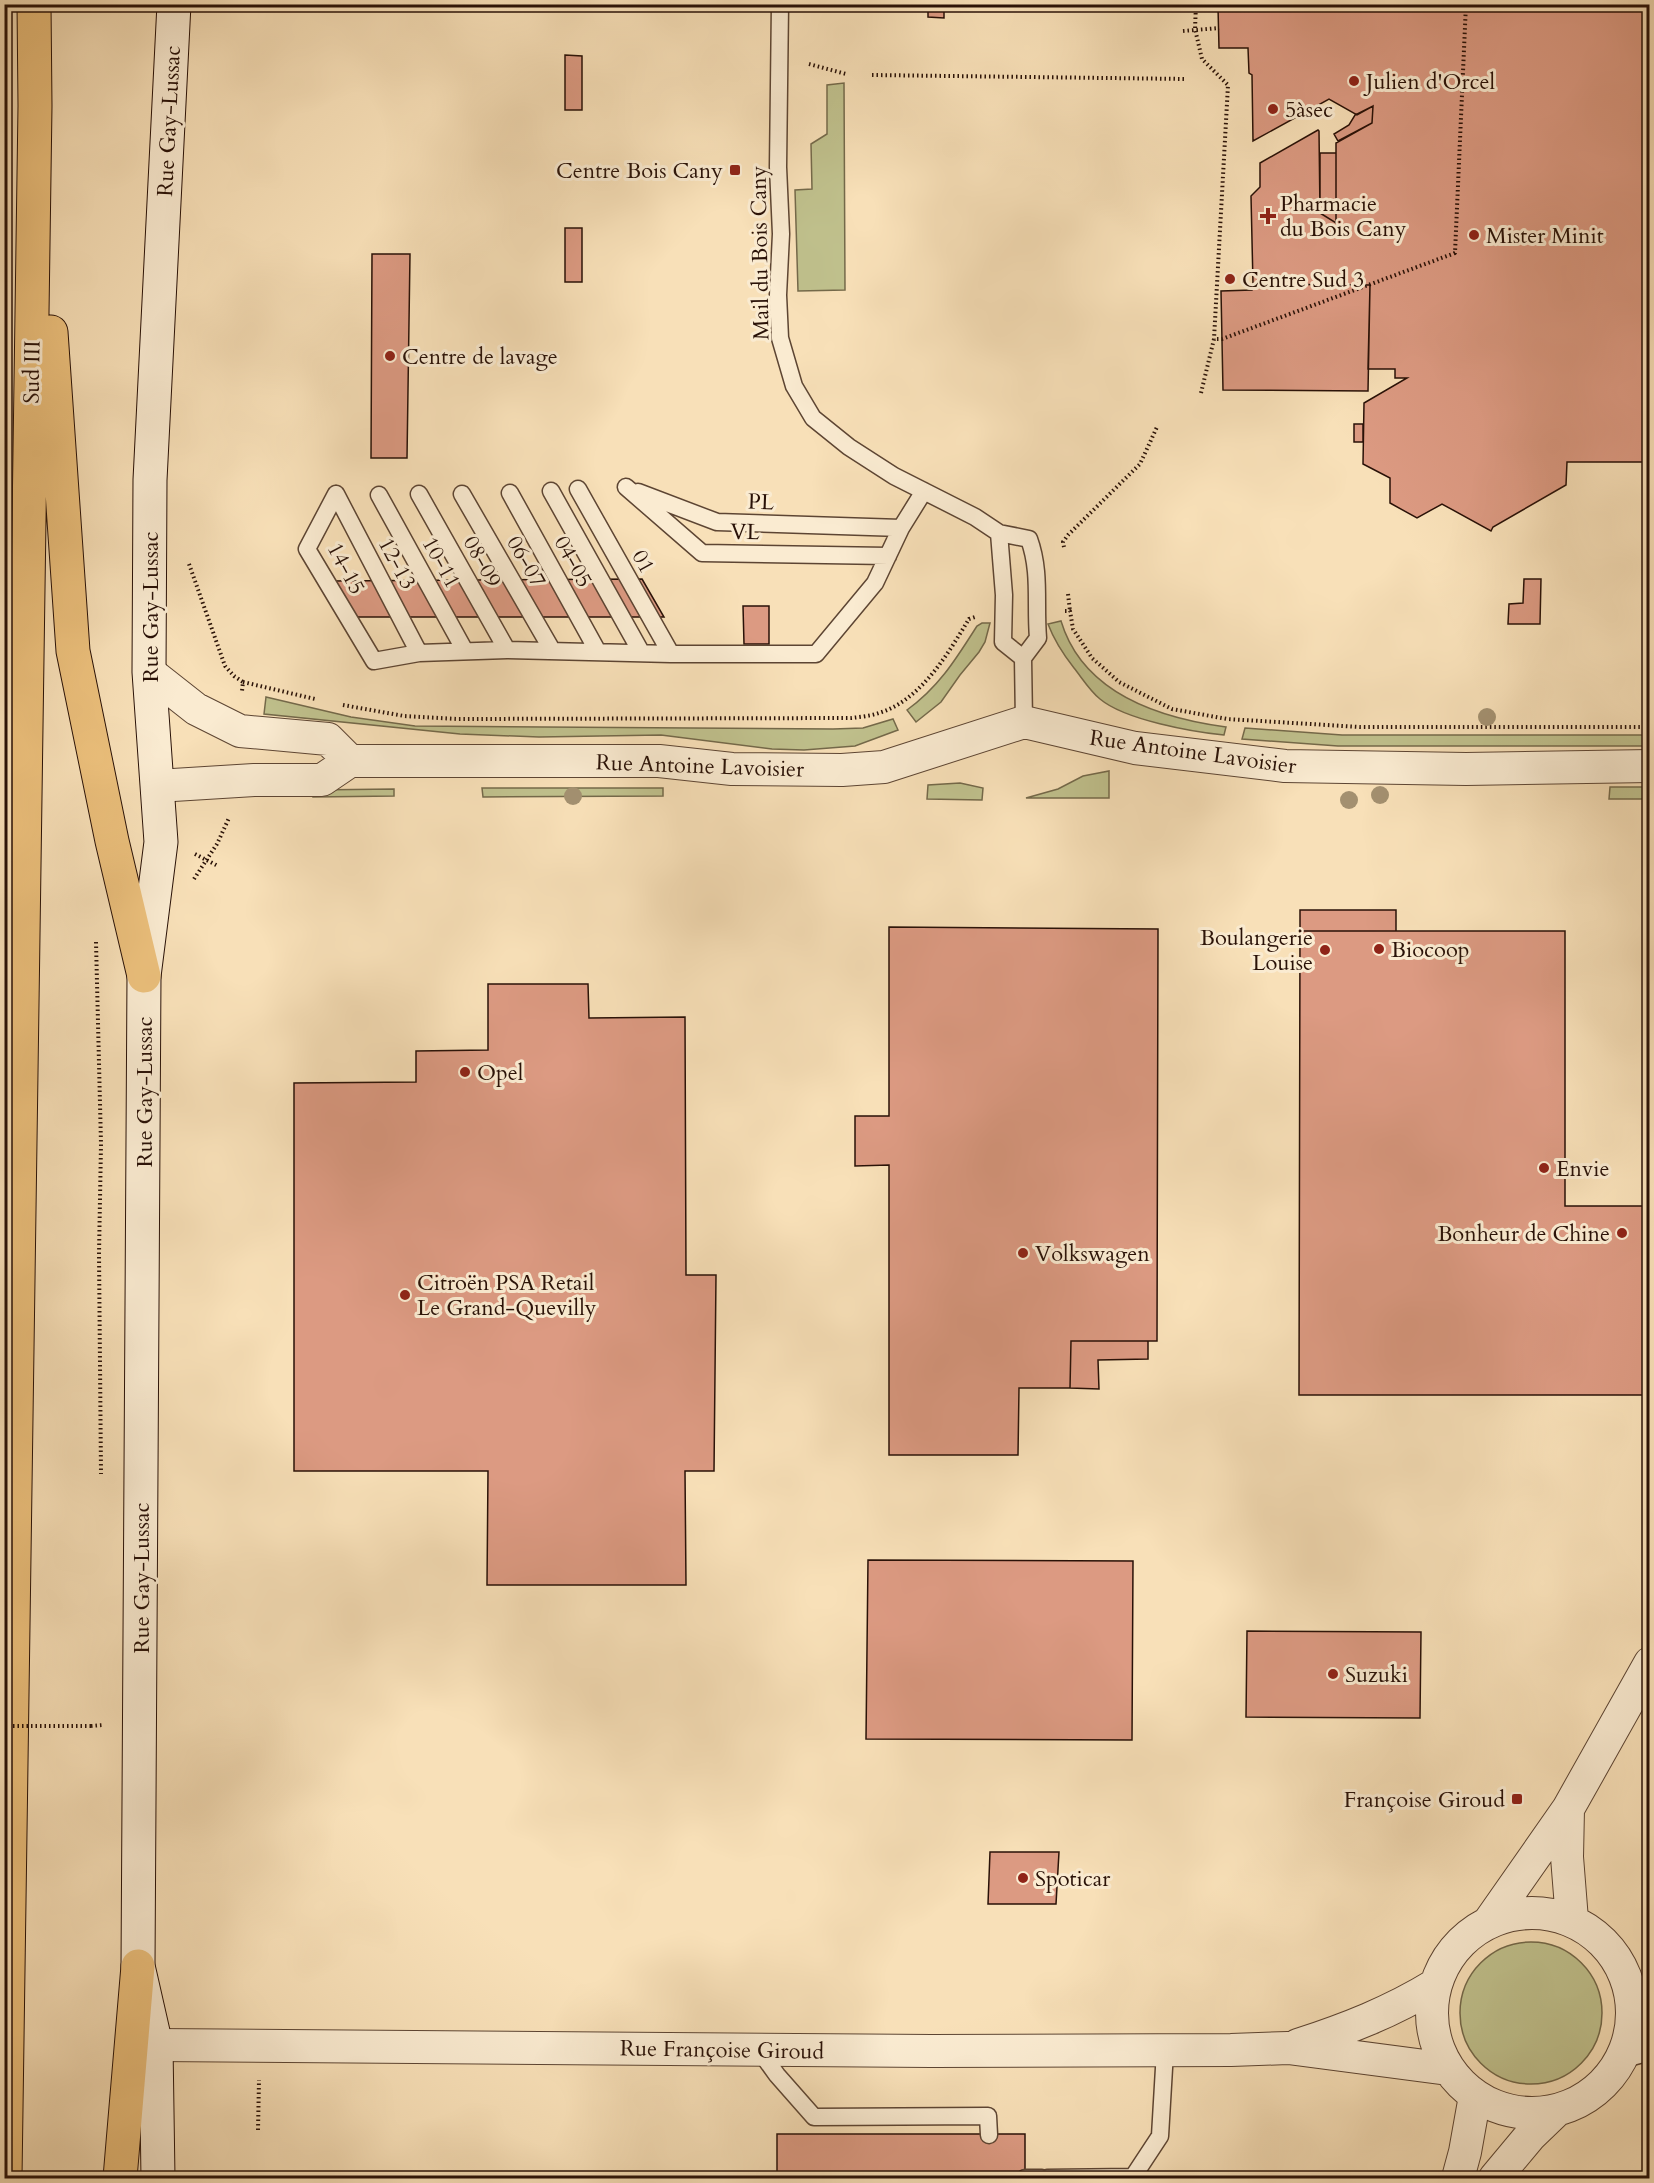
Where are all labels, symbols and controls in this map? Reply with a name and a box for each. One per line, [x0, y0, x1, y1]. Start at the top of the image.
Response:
street label: Rue Gay-Lussac [150, 45, 188, 197]
place label: Julien d'Orcel [1363, 67, 1495, 97]
marker: Julien d'Orcel [1347, 74, 1361, 88]
place label: 5àsec [1285, 95, 1333, 125]
marker: 5àsec [1266, 102, 1280, 116]
place label: Centre Bois Cany [556, 156, 723, 186]
marker: Centre Bois Cany [728, 163, 742, 177]
street label: Mail du Bois Cany [743, 165, 777, 340]
place label: Pharmacie du Bois Cany [1280, 189, 1407, 244]
marker: Pharmacie du Bois Cany [1261, 209, 1275, 223]
place label: Mister Minit [1486, 221, 1604, 251]
marker: Mister Minit [1467, 228, 1481, 242]
place label: Centre Sud 3 [1242, 265, 1364, 295]
marker: Centre Sud 3 [1223, 272, 1237, 286]
street label: Sud III [16, 340, 48, 404]
place label: Centre de lavage [402, 342, 558, 372]
marker: Centre de lavage [383, 349, 397, 363]
street label: PL [747, 487, 775, 517]
street label: VL [730, 517, 761, 547]
street label: 08-09 [456, 530, 509, 593]
street label: 06-07 [499, 530, 553, 593]
street label: 04-05 [547, 530, 600, 593]
street label: Rue Gay-Lussac [136, 531, 166, 683]
street label: 10-11 [415, 531, 468, 594]
street label: 12-13 [371, 532, 423, 595]
street label: 14-15 [320, 537, 372, 600]
street label: 01 [625, 544, 662, 579]
street label: Rue Antoine Lavoisier [1088, 723, 1299, 781]
street label: Rue Antoine Lavoisier [595, 747, 806, 785]
place label: Boulangerie Louise [1200, 923, 1313, 978]
place label: Biocoop [1391, 935, 1470, 965]
marker: Biocoop [1372, 942, 1386, 956]
marker: Boulangerie Louise [1318, 943, 1332, 957]
street label: Rue Gay-Lussac [130, 1016, 160, 1168]
place label: Opel [477, 1058, 524, 1088]
marker: Opel [458, 1065, 472, 1079]
place label: Envie [1556, 1154, 1609, 1184]
marker: Envie [1537, 1161, 1551, 1175]
place label: Bonheur de Chine [1437, 1219, 1610, 1249]
marker: Bonheur de Chine [1615, 1226, 1629, 1240]
place label: Volkswagen [1035, 1239, 1150, 1269]
marker: Volkswagen [1016, 1246, 1030, 1260]
place label: Citroën PSA Retail Le Grand-Quevilly [417, 1268, 597, 1323]
marker: Citroën PSA Retail Le Grand-Quevilly [398, 1288, 412, 1302]
street label: Rue Gay-Lussac [127, 1502, 157, 1654]
place label: Suzuki [1345, 1660, 1408, 1690]
marker: Suzuki [1326, 1667, 1340, 1681]
place label: Françoise Giroud [1344, 1785, 1505, 1815]
marker: Françoise Giroud [1510, 1792, 1524, 1806]
place label: Spoticar [1035, 1864, 1111, 1894]
marker: Spoticar [1016, 1871, 1030, 1885]
street label: Rue Françoise Giroud [620, 2033, 825, 2067]

